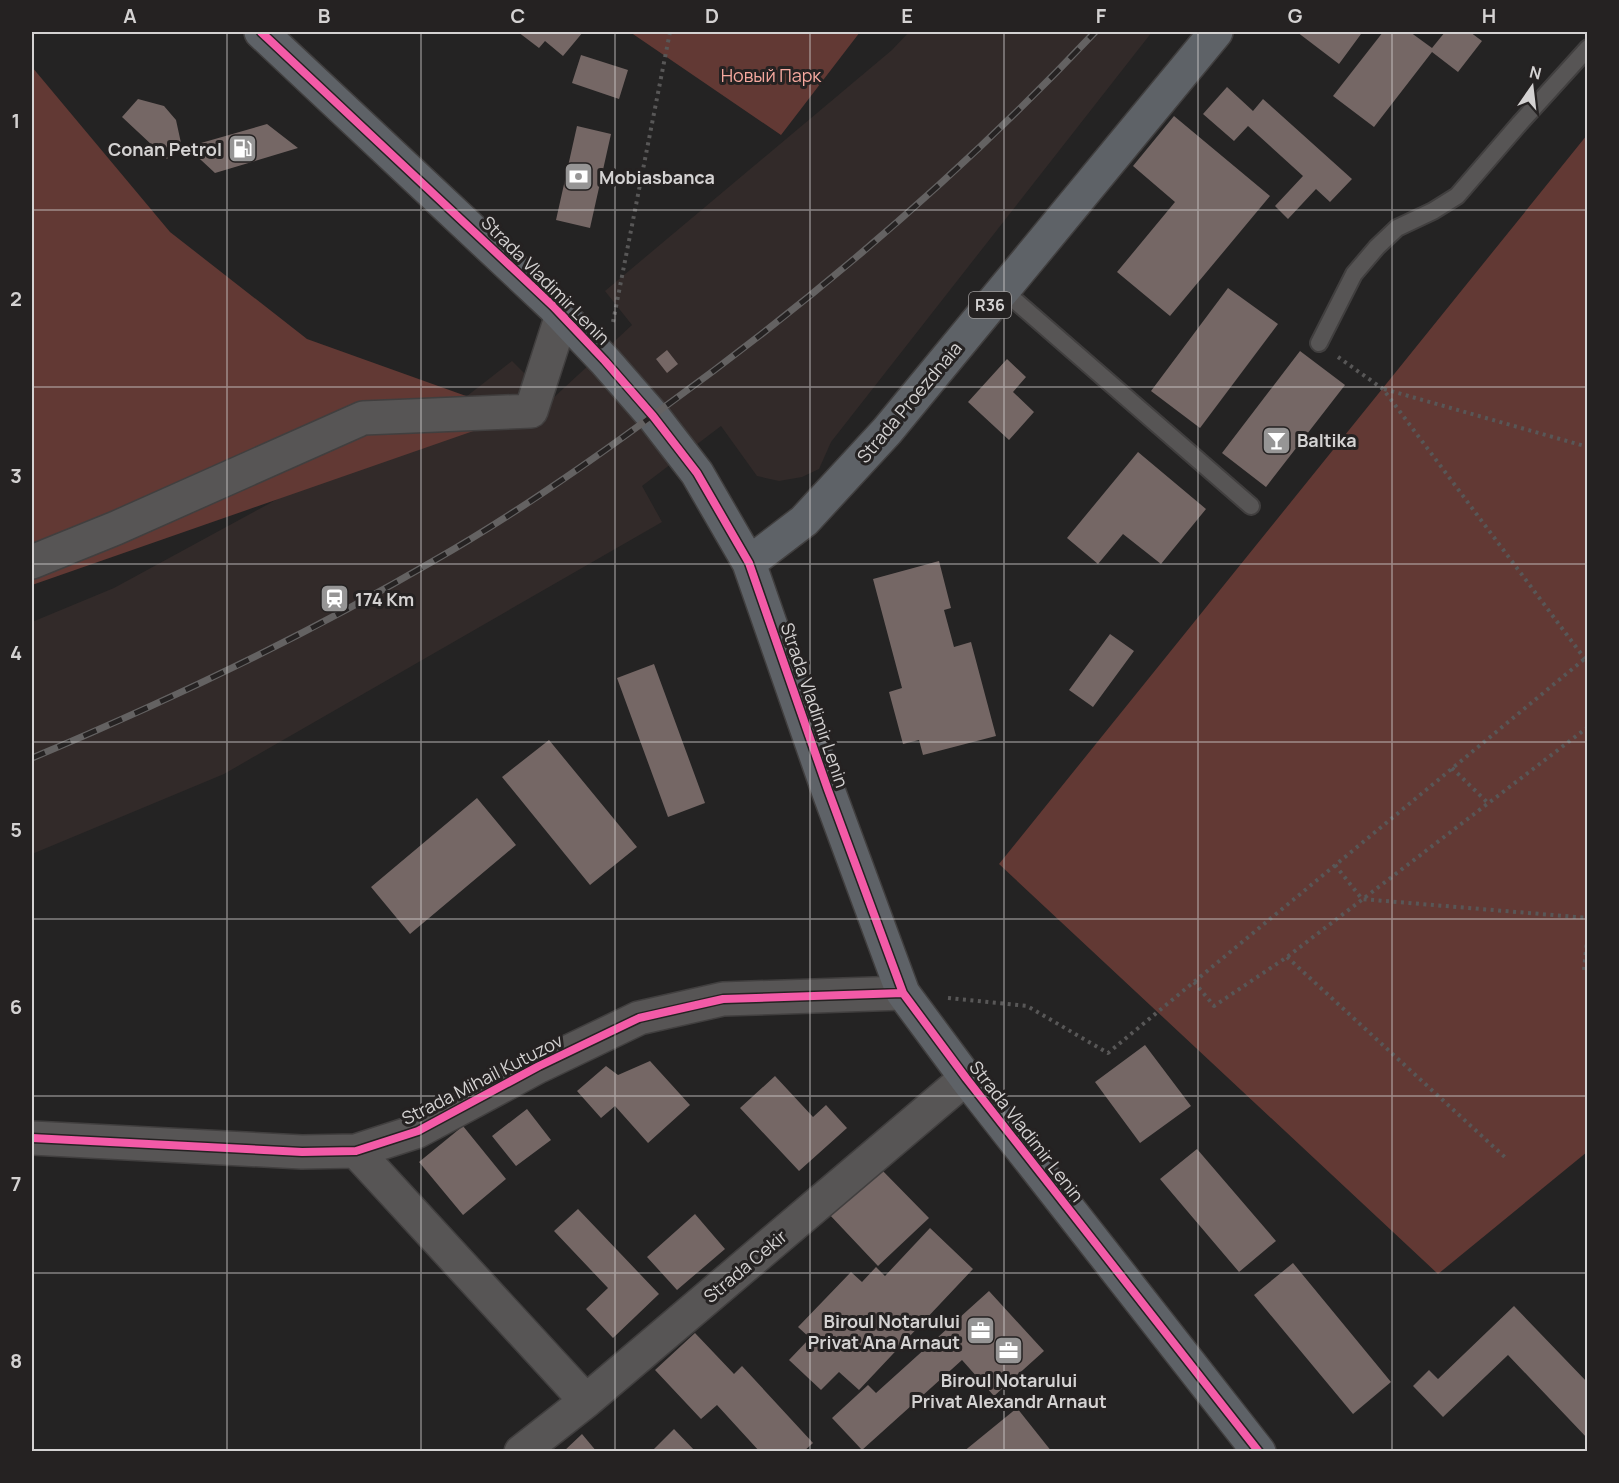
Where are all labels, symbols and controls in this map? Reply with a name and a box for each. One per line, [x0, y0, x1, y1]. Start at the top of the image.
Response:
text: A [123, 2, 137, 29]
text: B [318, 2, 331, 29]
text: C [511, 2, 525, 29]
text: D [705, 2, 719, 29]
text: E [901, 2, 913, 29]
text: F [1096, 2, 1107, 29]
text: G [1288, 2, 1303, 29]
text: H [1482, 2, 1496, 29]
north arrow [1502, 57, 1562, 117]
text: N [1527, 60, 1544, 85]
park label: Новый Парк [721, 63, 822, 87]
text: 1 [12, 107, 20, 134]
fuel station icon: Conan Petrol [227, 133, 259, 165]
place label: Conan Petrol [108, 137, 222, 161]
bank icon: Mobiasbanca [562, 161, 594, 193]
place label: Mobiasbanca [599, 165, 715, 189]
street label: Strada Vladimir Lenin [476, 210, 616, 350]
text: 2 [10, 285, 22, 312]
road number: R36 [969, 292, 1011, 318]
street label: Strada Proezdnaia [851, 336, 967, 468]
bar icon: Baltika [1260, 424, 1292, 456]
place label: Baltika [1297, 428, 1357, 452]
text: 3 [10, 462, 22, 489]
station icon: 174 Km [318, 583, 350, 615]
place label: 174 Km [355, 587, 414, 611]
street label: Strada Vladimir Lenin [776, 619, 854, 791]
text: 4 [10, 639, 22, 666]
text: 5 [10, 816, 22, 843]
text: 6 [10, 993, 22, 1020]
street label: Strada Mihail Kutuzov [397, 1028, 567, 1130]
street label: Strada Vladimir Lenin [964, 1056, 1090, 1206]
text: 7 [11, 1170, 21, 1197]
street label: Strada Cekir [698, 1224, 792, 1308]
place label: Biroul Notarului Privat Ana Arnaut [808, 1309, 960, 1354]
office icon: Biroul Notarului Privat Ana Arnaut [965, 1315, 997, 1347]
office icon: Biroul Notarului Privat Alexandr Arnaut [993, 1335, 1025, 1367]
text: 8 [10, 1347, 22, 1374]
place label: Biroul Notarului Privat Alexandr Arnaut [911, 1368, 1107, 1413]

